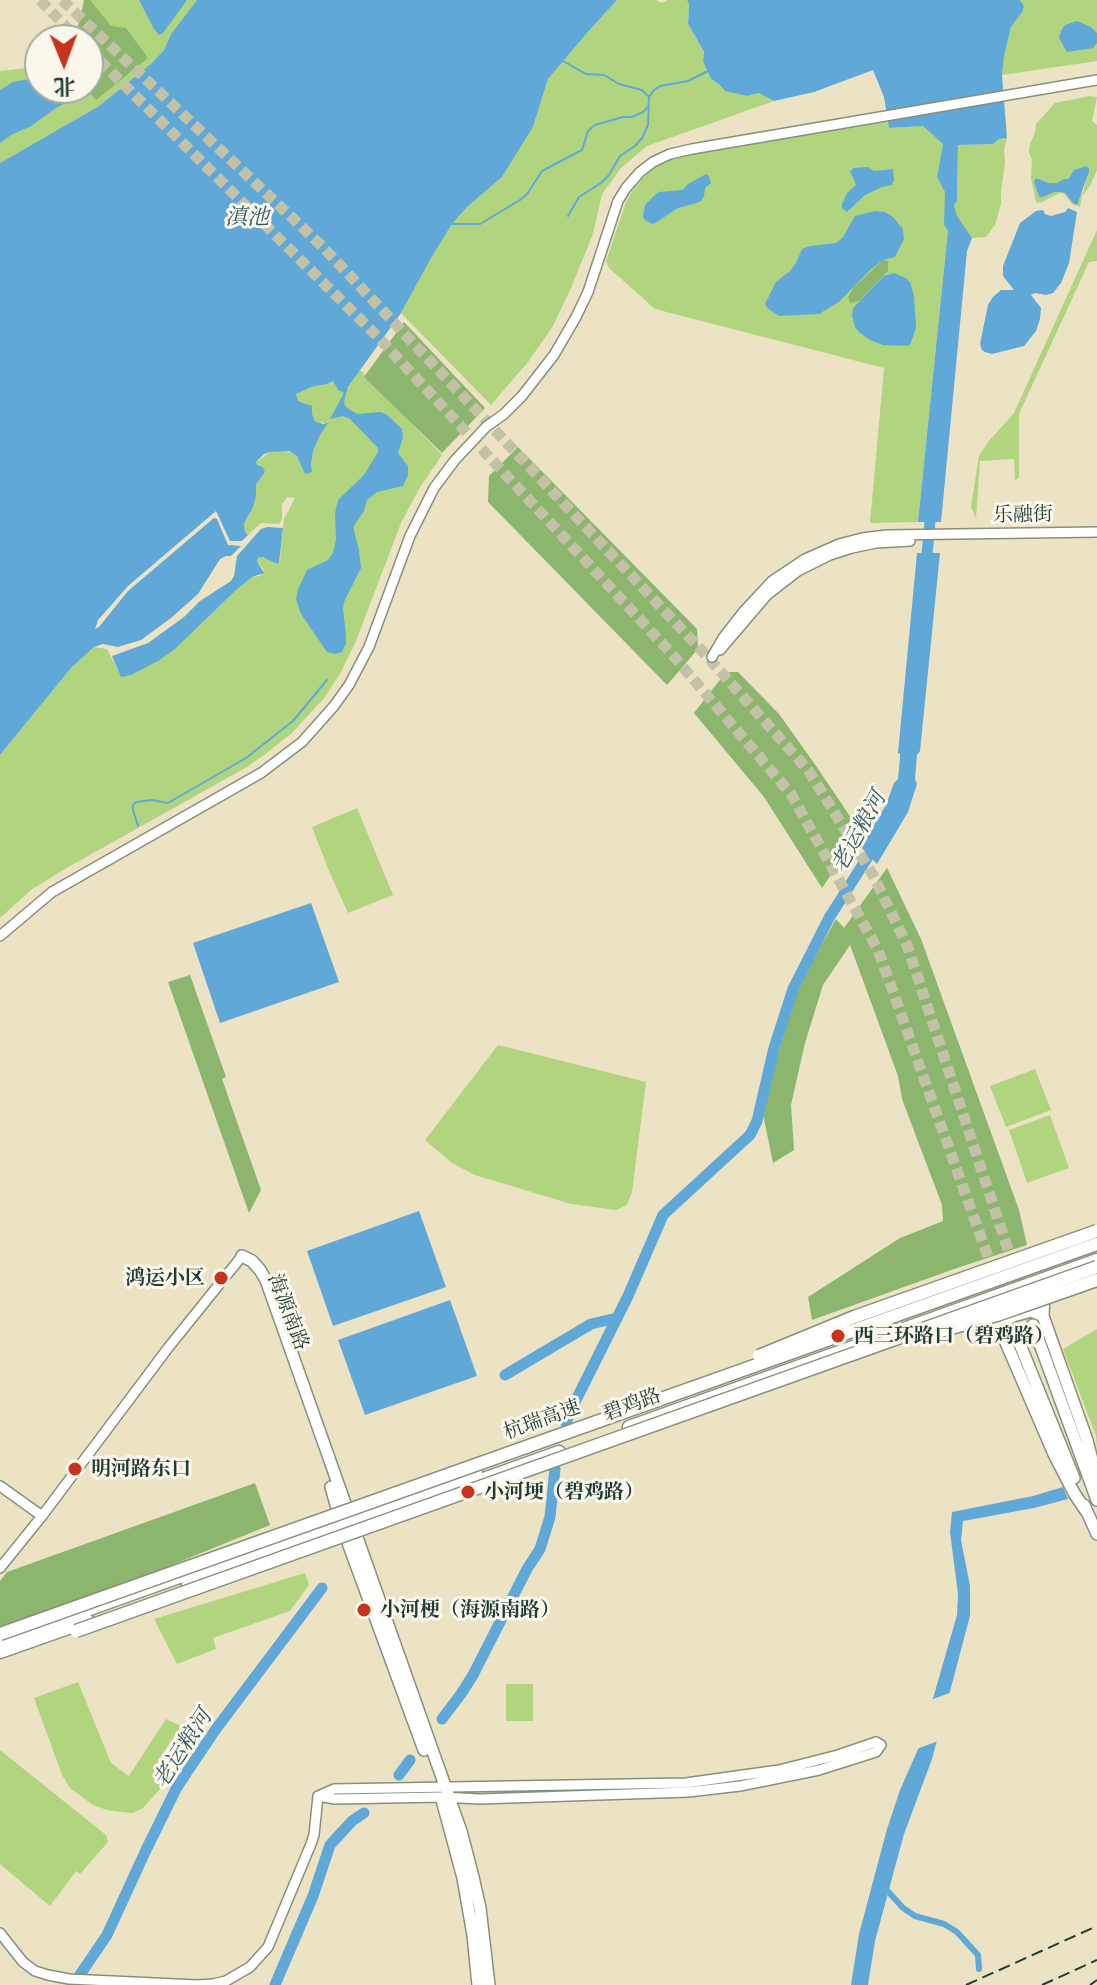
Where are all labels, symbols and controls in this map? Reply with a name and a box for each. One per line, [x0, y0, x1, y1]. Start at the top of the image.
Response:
north arrow [24, 24, 104, 104]
text: 北 [53, 73, 76, 100]
water label: 滇池 [225, 205, 269, 231]
street label: 乐融街 [993, 502, 1053, 528]
water label: 老运粮河 [826, 787, 892, 877]
place label: 鸿运小区 [125, 1266, 205, 1290]
marker: 鸿运小区 [212, 1269, 230, 1287]
street label: 海源南路 [262, 1270, 314, 1354]
place label: 西三环路口（碧鸡路） [854, 1324, 1054, 1348]
marker: 西三环路口（碧鸡路） [829, 1327, 847, 1345]
street label: 碧鸡路 [600, 1383, 664, 1427]
street label: 杭瑞高速 [500, 1395, 584, 1445]
place label: 明河路东口 [91, 1457, 191, 1481]
marker: 明河路东口 [66, 1460, 84, 1478]
place label: 小河埂（碧鸡路） [484, 1480, 644, 1504]
marker: 小河埂（碧鸡路） [459, 1483, 477, 1501]
place label: 小河梗（海源南路） [380, 1598, 560, 1622]
marker: 小河梗（海源南路） [355, 1601, 373, 1619]
water label: 老运粮河 [148, 1705, 218, 1793]

